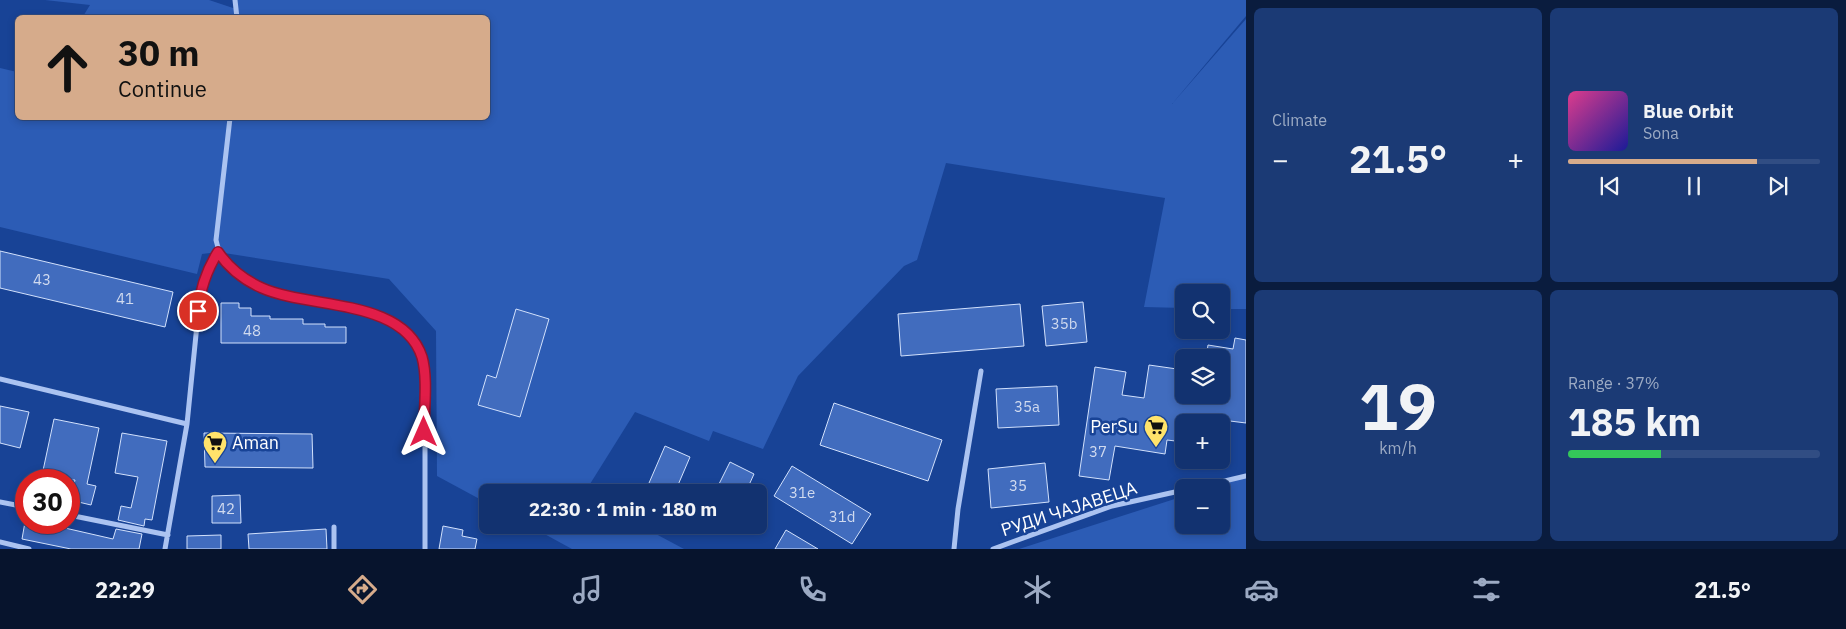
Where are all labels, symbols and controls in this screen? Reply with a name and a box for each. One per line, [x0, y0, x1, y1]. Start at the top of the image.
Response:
text: 30 m [118, 30, 200, 76]
icon: ahead [35, 35, 100, 100]
text: Continue [118, 74, 207, 103]
text: Blue Orbit [1643, 99, 1733, 123]
text: Climate [1272, 110, 1327, 130]
text: Sona [1643, 123, 1679, 143]
text: 21.5° [1349, 134, 1447, 183]
text: − [1272, 141, 1289, 178]
text: + [1507, 141, 1524, 178]
icon: previous [1596, 172, 1624, 200]
icon: pause [1680, 172, 1708, 200]
icon: next [1764, 172, 1792, 200]
house number: 43 [33, 270, 51, 289]
map controls [1175, 284, 1230, 534]
button: search [1175, 284, 1230, 339]
house number: 41 [116, 289, 134, 308]
pin [177, 290, 219, 332]
icon: arrive [184, 297, 212, 325]
house number: 35b [1051, 314, 1077, 333]
house number: 48 [243, 321, 261, 340]
button: layers [1175, 349, 1230, 404]
text: 19 [1359, 363, 1437, 448]
text: Range · 37% [1568, 373, 1660, 393]
house number: 35a [1014, 397, 1040, 416]
text: 185 km [1568, 397, 1701, 446]
position arrow [397, 405, 449, 457]
supermarket icon: PerSu [1143, 414, 1169, 448]
button: + [1175, 414, 1230, 469]
place label: PerSu [1090, 415, 1138, 438]
supermarket icon: Aman [202, 430, 228, 464]
place label: Aman [232, 431, 279, 454]
text: km/h [1379, 438, 1417, 458]
house number: 37 [1089, 442, 1107, 461]
speed limit sign: 30 [15, 469, 80, 534]
street label: РУДИ ЧАЈАВЕЦА [998, 476, 1140, 541]
house number: 35 [1009, 476, 1027, 495]
button: − [1175, 479, 1230, 534]
house number: 31e [789, 483, 815, 502]
text: 22:30 · 1 min · 180 m [529, 497, 717, 521]
house number: 42 [217, 499, 235, 518]
house number: 31d [829, 507, 855, 526]
icon: directions [345, 572, 380, 607]
icon: music [570, 572, 605, 607]
icon: phone [795, 572, 830, 607]
icon: climate [1020, 572, 1055, 607]
icon: car [1244, 572, 1279, 607]
icon: filters [1469, 572, 1504, 607]
text: 22:29 [95, 575, 155, 604]
text: 21.5° [1694, 575, 1751, 604]

